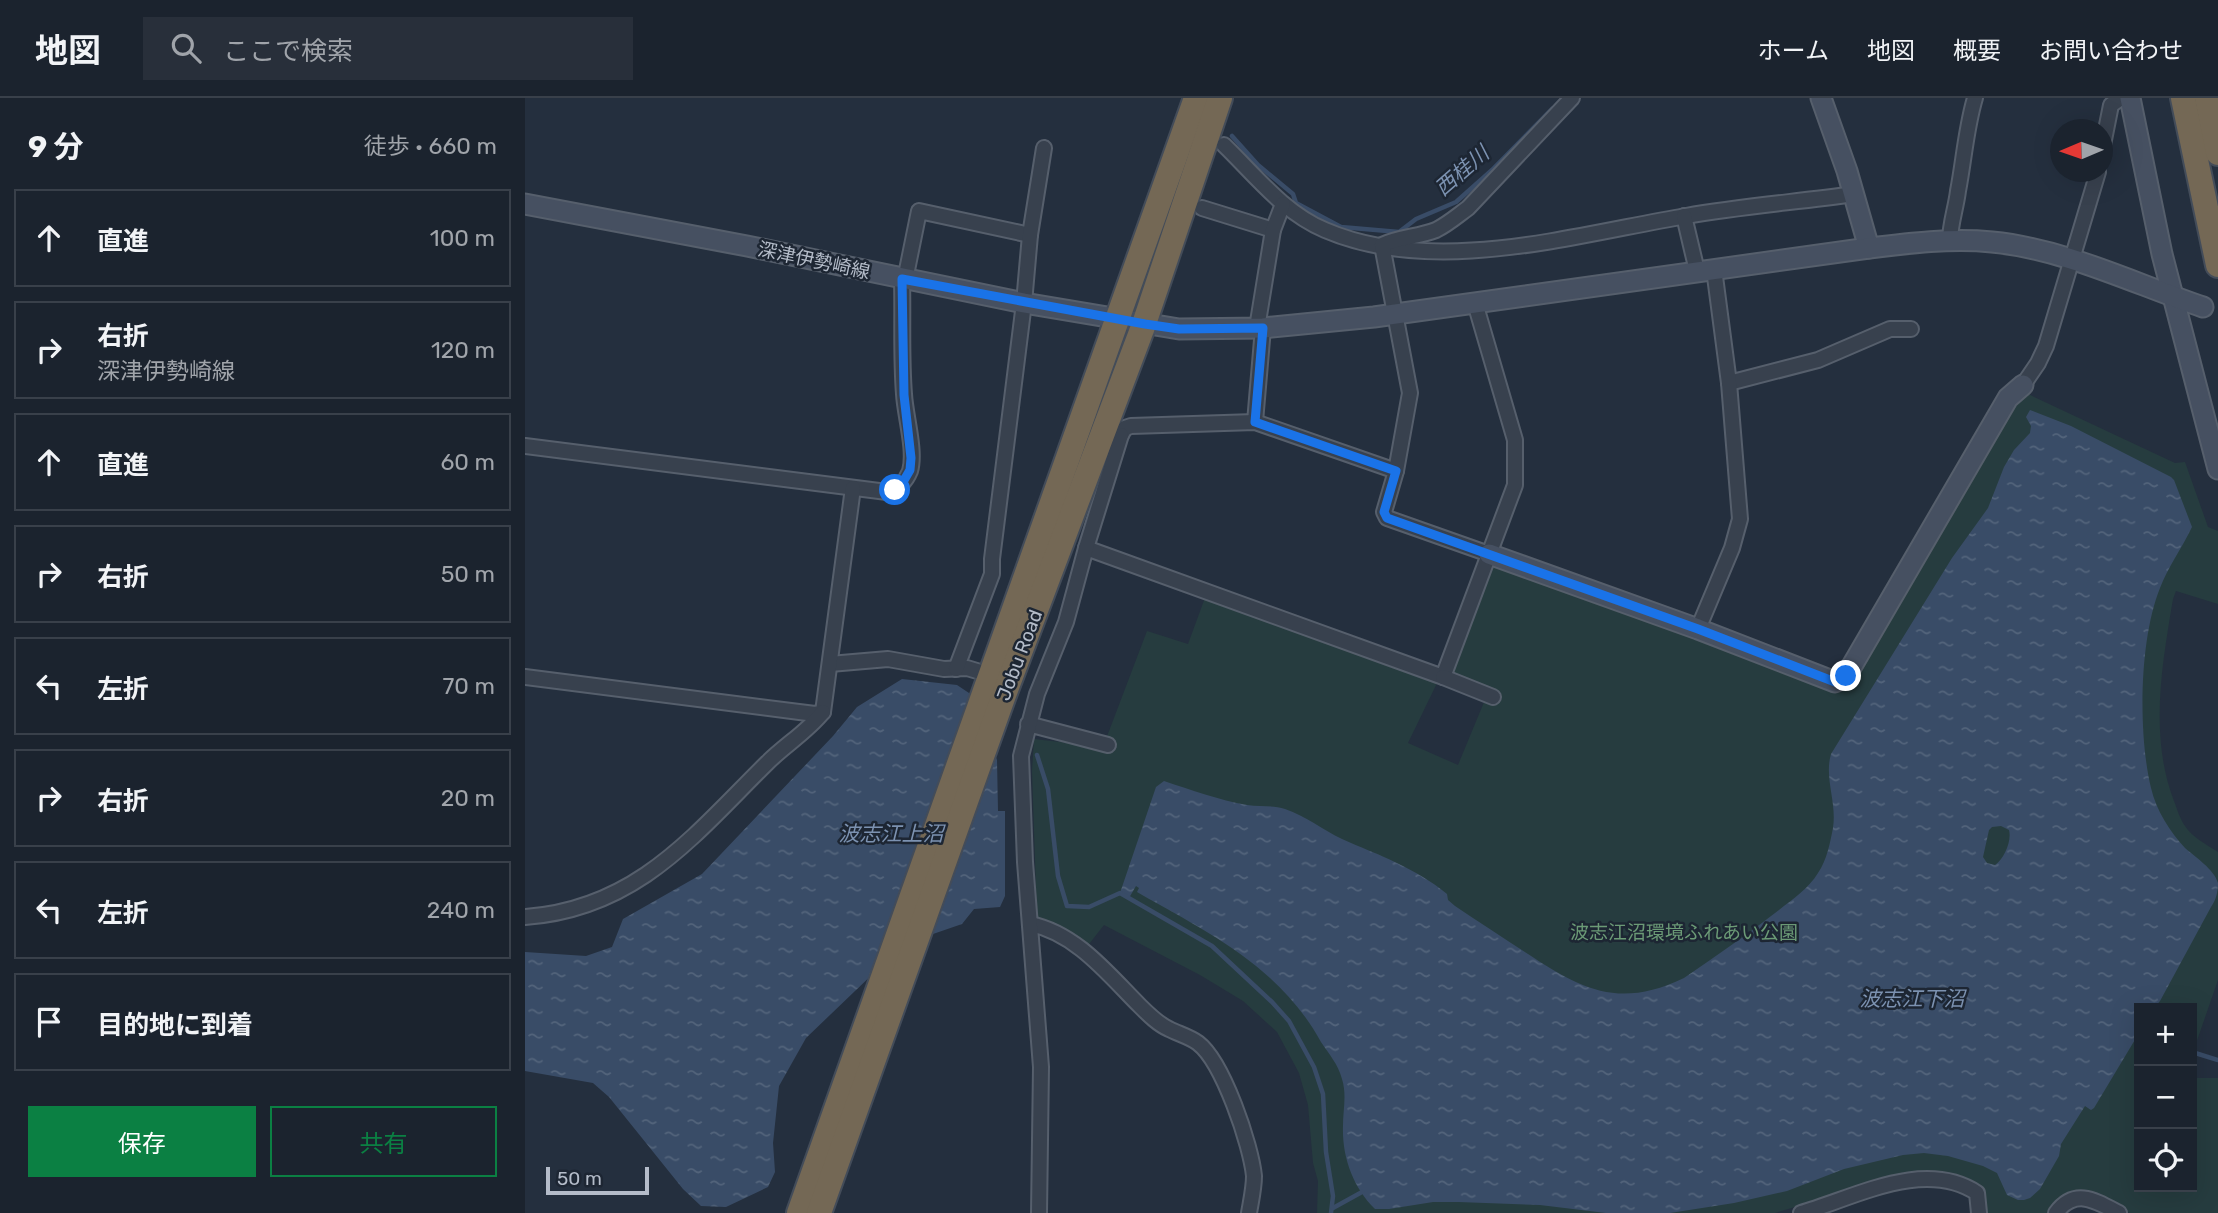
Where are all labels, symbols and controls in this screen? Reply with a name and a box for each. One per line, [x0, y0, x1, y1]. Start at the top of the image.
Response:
search box [143, 17, 633, 80]
icon: search [167, 29, 205, 67]
text: 地図 [35, 31, 101, 70]
text: ここで検索 [223, 36, 353, 67]
text: ホーム [1758, 37, 1829, 65]
text: 地図 [1867, 37, 1915, 65]
text: 概要 [1953, 37, 2001, 65]
text: お問い合わせ [2039, 37, 2183, 65]
north arrow [2050, 119, 2113, 182]
text: 9 分 [28, 129, 84, 165]
text: 徒歩 · 660 m [364, 132, 497, 160]
water label: 西桂川 [1430, 139, 1495, 201]
icon: ahead [30, 219, 68, 257]
text: 100 m [430, 224, 495, 252]
text: 直進 [97, 226, 149, 257]
street label: 深津伊勢崎線 [756, 237, 872, 284]
text: 右折 [97, 321, 149, 352]
icon: right [30, 331, 68, 369]
text: 120 m [431, 336, 495, 364]
text: 深津伊勢崎線 [97, 357, 235, 385]
icon: ahead [30, 443, 68, 481]
text: 60 m [440, 448, 495, 476]
text: 直進 [97, 450, 149, 481]
route start [879, 474, 910, 505]
icon: right [30, 555, 68, 593]
text: 50 m [441, 560, 495, 588]
text: 右折 [97, 562, 149, 593]
street label: Jobu Road [992, 607, 1047, 704]
route end [1830, 660, 1861, 691]
icon: left [30, 667, 68, 705]
text: 70 m [443, 672, 495, 700]
text: 左折 [97, 674, 149, 705]
icon: right [30, 779, 68, 817]
text: 20 m [441, 784, 495, 812]
text: 右折 [97, 786, 149, 817]
water label: 波志江上沼 [839, 821, 946, 846]
icon: left [30, 891, 68, 929]
text: 240 m [427, 896, 495, 924]
text: 左折 [97, 898, 149, 929]
park label: 波志江沼環境ふれあい公園 [1570, 921, 1798, 944]
water label: 波志江下沼 [1860, 986, 1967, 1011]
icon: arrive [30, 1003, 68, 1041]
map controls [2134, 1003, 2197, 1192]
button: + [2134, 1003, 2197, 1066]
text: 目的地に到着 [97, 1010, 253, 1041]
button: − [2134, 1066, 2197, 1129]
button: 保存 [28, 1106, 256, 1177]
button: 共有 [270, 1106, 497, 1177]
button: locate [2134, 1129, 2197, 1192]
scale bar [546, 1164, 649, 1196]
text: 50 m [557, 1167, 602, 1190]

